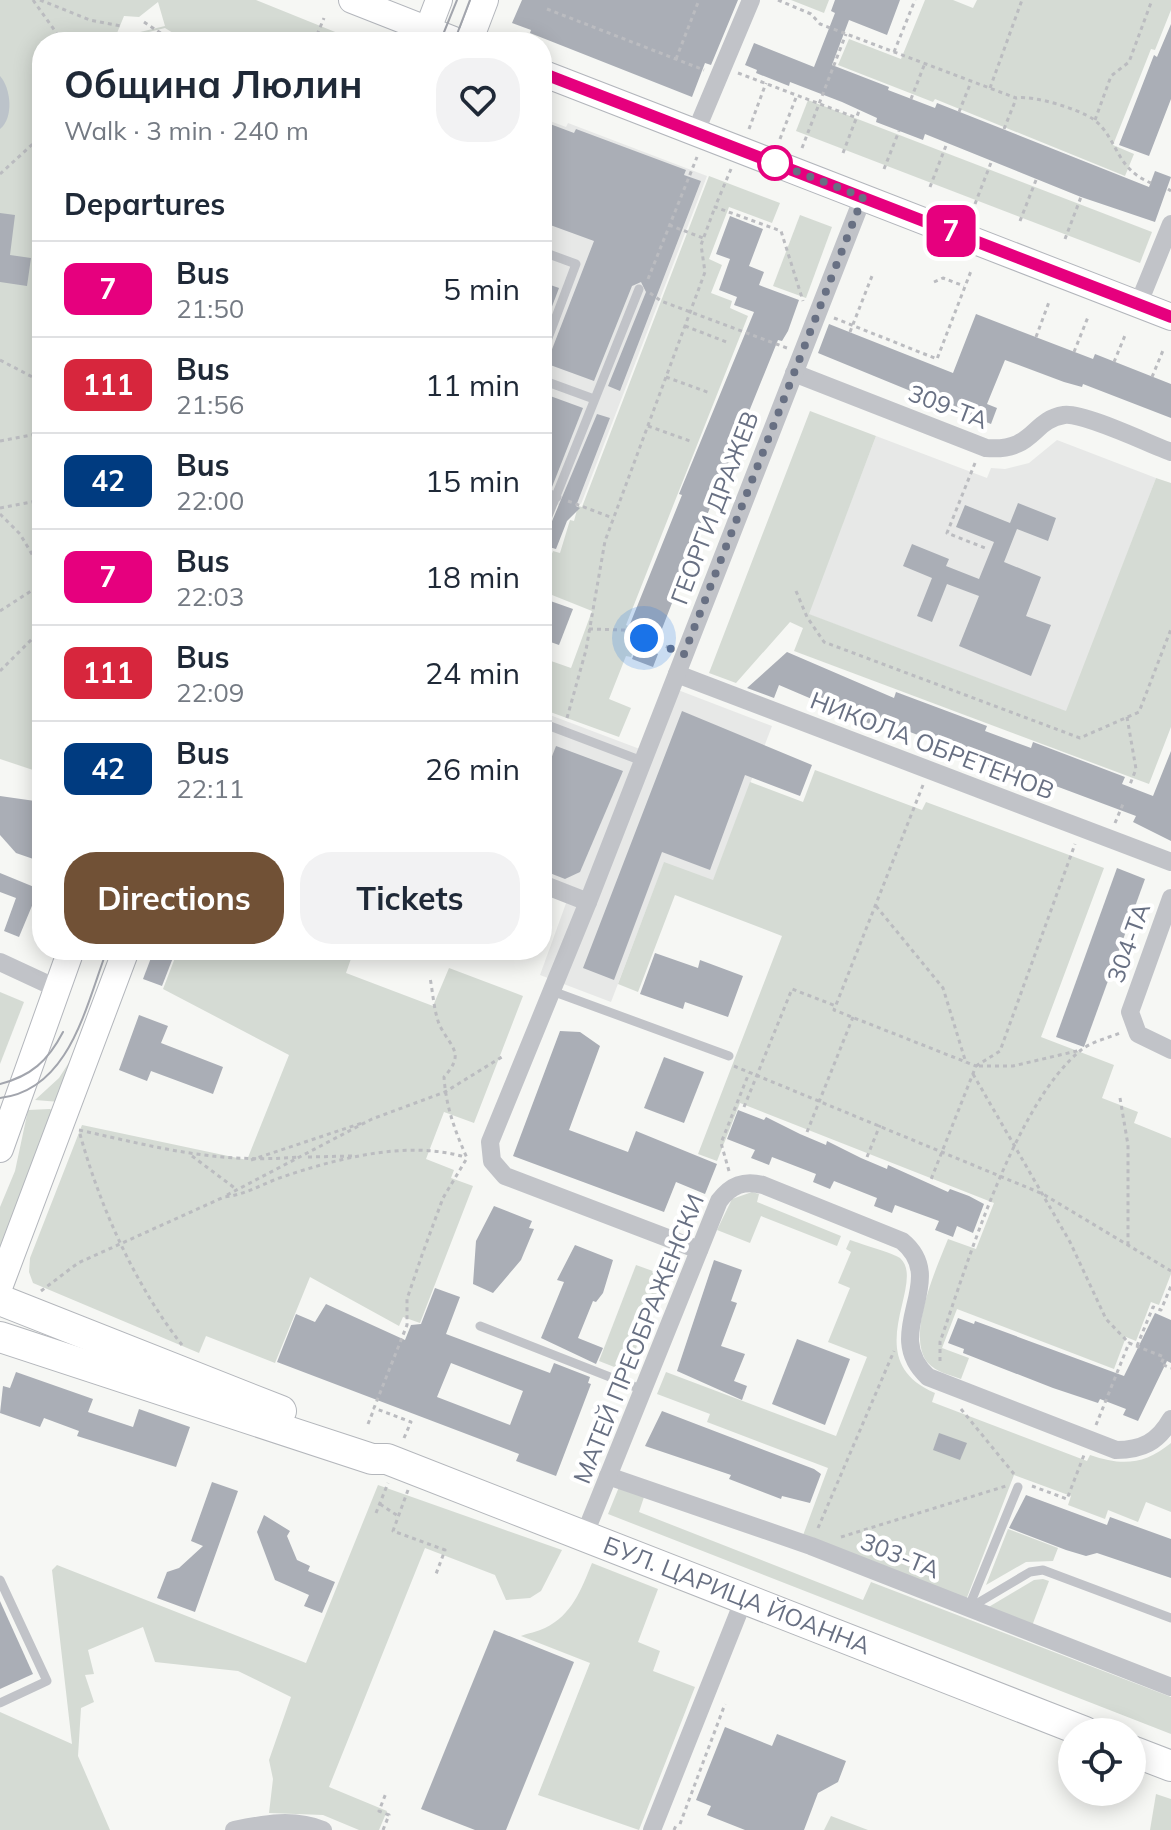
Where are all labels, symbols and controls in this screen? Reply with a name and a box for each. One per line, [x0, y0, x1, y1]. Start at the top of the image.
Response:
button: heart [436, 58, 520, 142]
text: Община Люлин [64, 60, 362, 108]
text: Walk · 3 min · 240 m [64, 114, 309, 147]
unlabelled marker [758, 146, 792, 180]
text: Departures [64, 185, 225, 223]
line badge: 7 [925, 205, 977, 257]
text: 7 [943, 213, 959, 248]
text: Bus [176, 254, 230, 292]
text: 5 min [443, 270, 520, 308]
text: 7 [100, 271, 116, 306]
text: 21:50 [176, 292, 244, 325]
text: Bus [176, 350, 230, 388]
text: 11 min [425, 366, 520, 404]
text: 111 [83, 367, 133, 402]
street label: 309-ТА [904, 377, 993, 435]
text: 21:56 [176, 388, 244, 421]
street label: ГЕОРГИ ДРАЖЕВ [663, 407, 765, 608]
text: Bus [176, 446, 230, 484]
text: 15 min [425, 462, 520, 500]
text: 42 [91, 463, 125, 498]
text: 22:00 [176, 484, 244, 517]
text: Bus [176, 542, 230, 580]
text: 18 min [425, 558, 520, 596]
text: 7 [100, 559, 116, 594]
text: 22:03 [176, 580, 244, 613]
your location [624, 618, 664, 658]
text: Bus [176, 638, 230, 676]
text: 24 min [425, 654, 520, 692]
text: 111 [83, 655, 133, 690]
text: 22:09 [176, 676, 244, 709]
street label: НИКОЛА ОБРЕТЕНОВ [806, 685, 1058, 805]
text: Bus [176, 734, 230, 772]
text: 26 min [425, 750, 520, 788]
text: 42 [91, 751, 125, 786]
text: 22:11 [176, 772, 244, 805]
button: Directions [64, 852, 284, 944]
button: Tickets [300, 852, 520, 944]
street label: 304-ТА [1100, 898, 1156, 987]
street label: МАТЕЙ ПРЕОБРАЖЕНСКИ [566, 1189, 710, 1488]
street label: 303-ТА [856, 1526, 945, 1585]
street label: БУЛ. ЦАРИЦА ЙОАННА [599, 1529, 875, 1661]
map controls [1058, 1718, 1146, 1806]
button: locate [1058, 1718, 1146, 1806]

